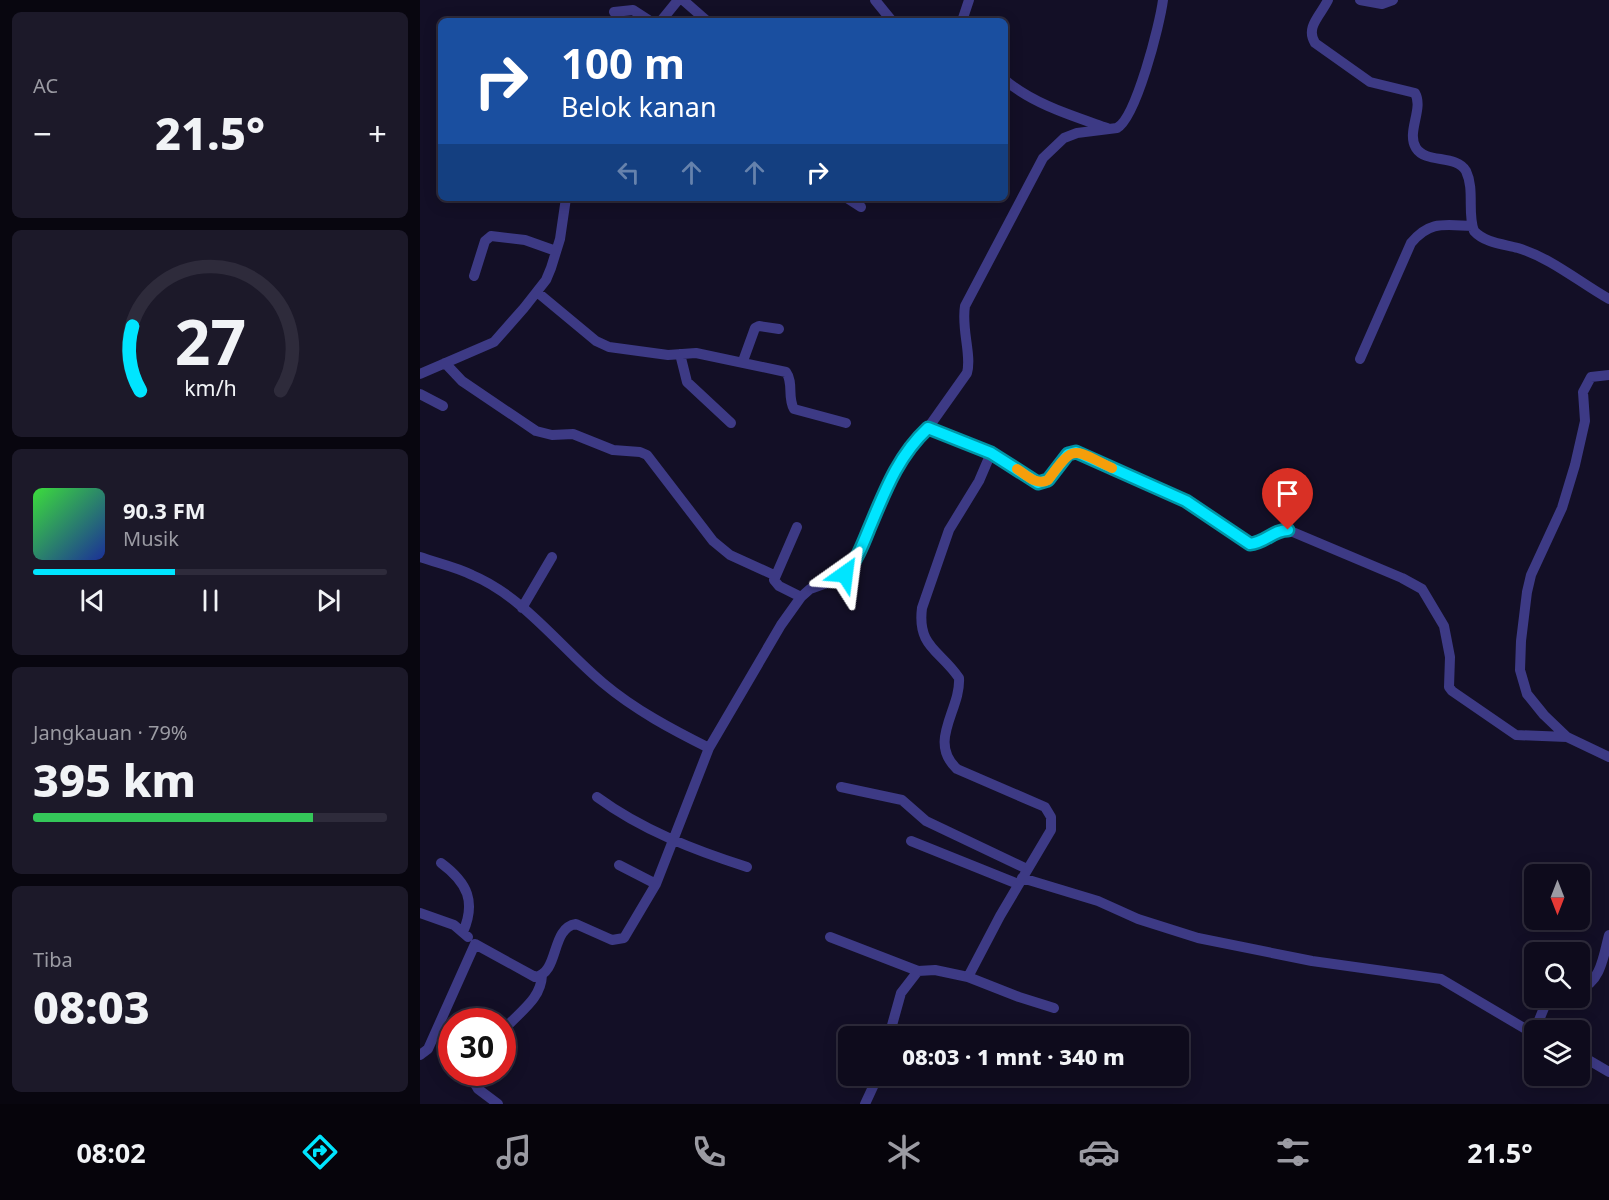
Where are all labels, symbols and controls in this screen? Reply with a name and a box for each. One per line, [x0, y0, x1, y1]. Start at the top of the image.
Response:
text: 100 m [561, 34, 685, 91]
icon: right [462, 42, 540, 120]
text: AC [33, 72, 58, 99]
text: Belok kanan [561, 88, 717, 125]
text: 21.5° [155, 102, 265, 163]
text: − [33, 111, 52, 156]
text: + [368, 111, 387, 156]
icon: left [612, 156, 645, 189]
icon: ahead [675, 156, 708, 189]
icon: ahead [738, 156, 771, 189]
icon: right [801, 156, 834, 189]
text: 27 [174, 298, 246, 383]
text: km/h [184, 373, 236, 402]
pin [1262, 468, 1313, 530]
icon: arrive [1271, 477, 1304, 510]
text: 90.3 FM [123, 495, 205, 525]
text: Musik [123, 525, 179, 552]
position arrow [813, 542, 877, 606]
icon: previous [76, 584, 109, 617]
icon: pause [194, 584, 227, 617]
icon: next [312, 584, 345, 617]
text: Jangkauan · 79% [33, 719, 187, 746]
text: 395 km [33, 749, 196, 810]
north arrow [1524, 864, 1590, 930]
map controls [1524, 864, 1590, 1086]
button: search [1524, 942, 1590, 1008]
text: Tiba [33, 946, 73, 973]
text: 08:03 [33, 976, 150, 1037]
speed limit sign: 30 [438, 1008, 516, 1086]
button: layers [1524, 1020, 1590, 1086]
text: 08:03 · 1 mnt · 340 m [902, 1041, 1125, 1071]
icon: directions [299, 1131, 341, 1173]
icon: music [493, 1131, 535, 1173]
icon: phone [688, 1131, 730, 1173]
icon: climate [883, 1131, 925, 1173]
icon: car [1078, 1131, 1120, 1173]
icon: filters [1272, 1131, 1314, 1173]
text: 08:02 [76, 1134, 146, 1171]
text: 21.5° [1467, 1134, 1533, 1171]

